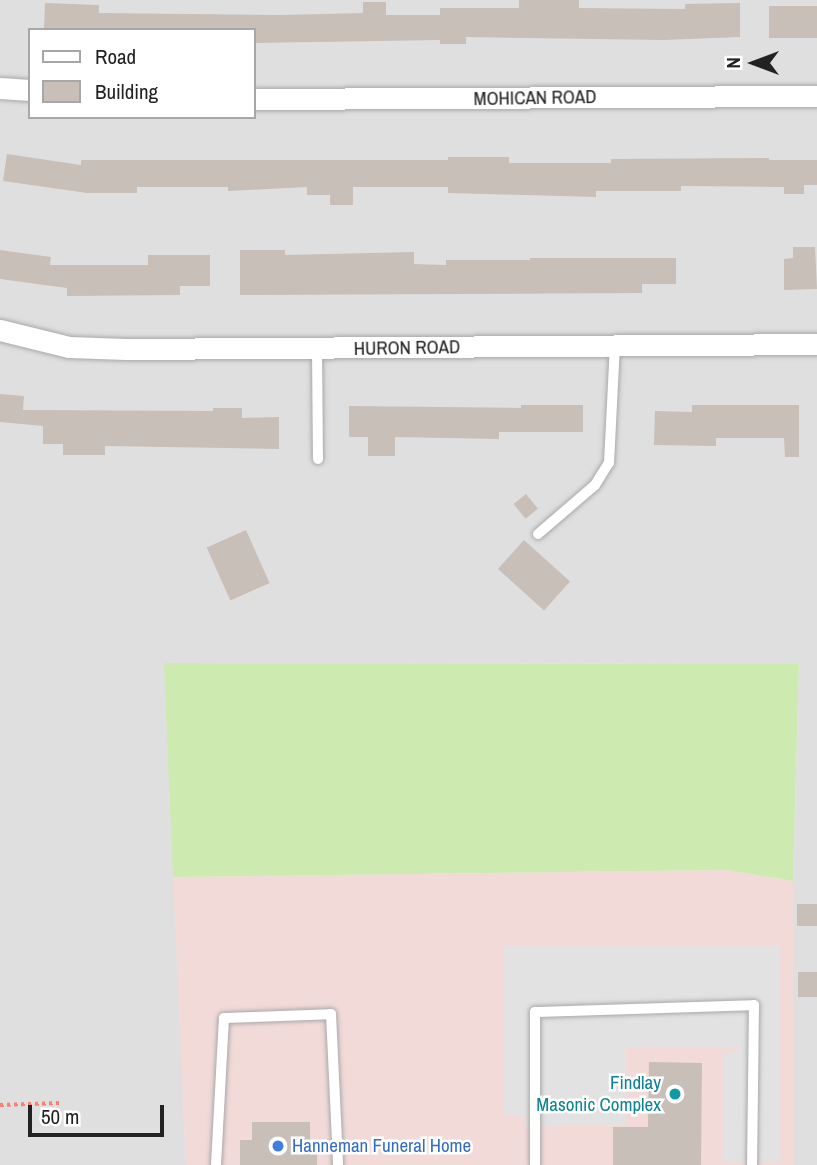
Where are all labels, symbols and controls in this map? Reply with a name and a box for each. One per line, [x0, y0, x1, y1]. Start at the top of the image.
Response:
legend [28, 28, 256, 119]
north arrow [719, 28, 789, 98]
text: Road [95, 42, 136, 71]
text: N [720, 57, 746, 69]
text: Building [95, 77, 158, 106]
street label: MOHICAN ROAD [473, 86, 597, 110]
street label: HURON ROAD [354, 336, 460, 360]
place label: Findlay Masonic Complex [536, 1072, 661, 1116]
marker: Findlay Masonic Complex [667, 1086, 683, 1102]
scale bar [32, 1092, 168, 1136]
text: 50 m [41, 1102, 79, 1131]
place label: Hanneman Funeral Home [292, 1135, 471, 1157]
marker: Hanneman Funeral Home [270, 1138, 286, 1154]

